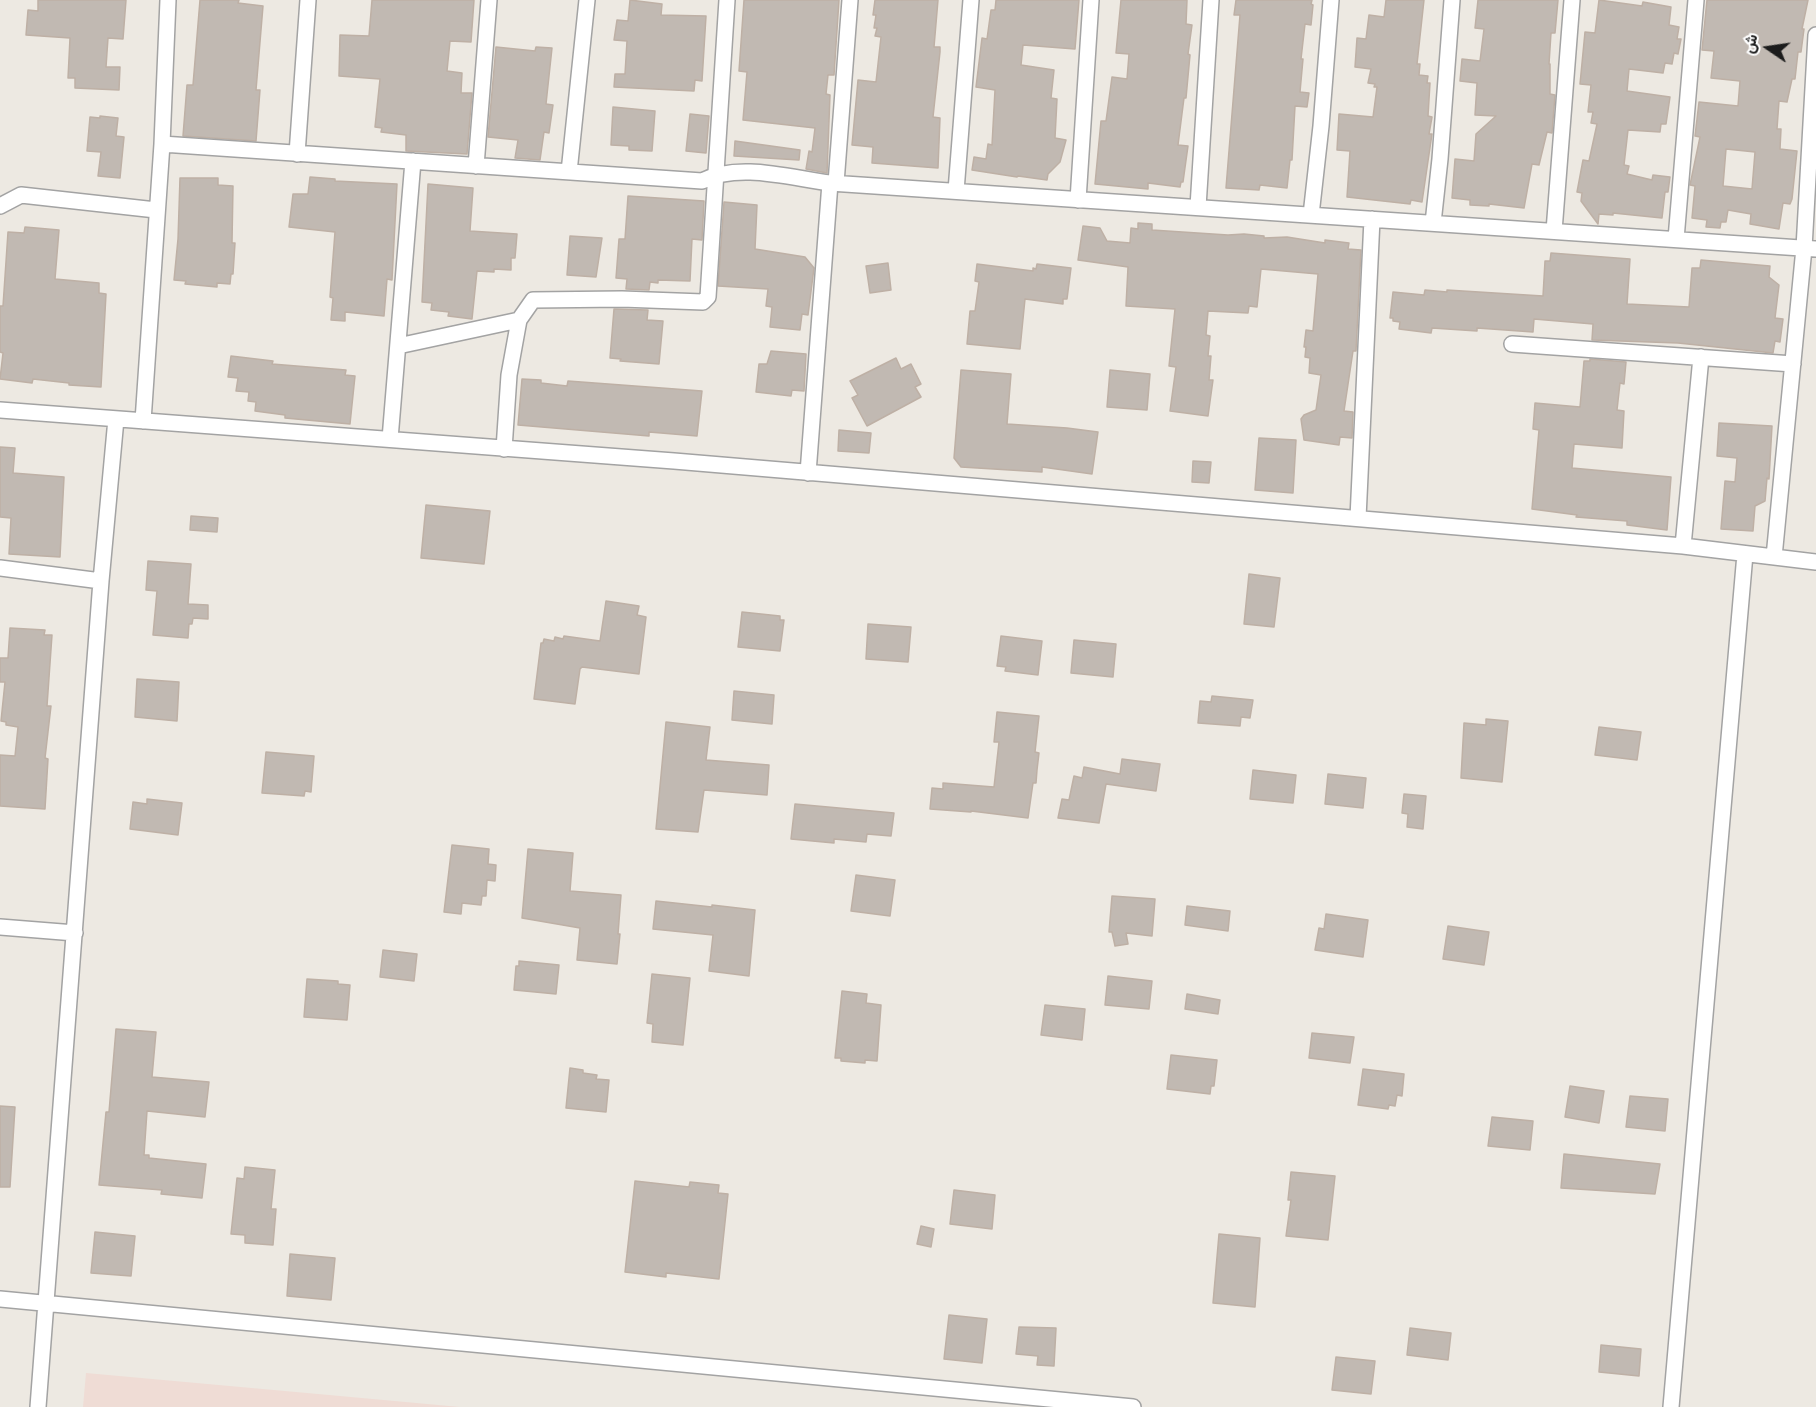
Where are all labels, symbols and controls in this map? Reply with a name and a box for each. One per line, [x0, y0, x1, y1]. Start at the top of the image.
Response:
north arrow [1738, 18, 1798, 78]
text: ش [1738, 32, 1763, 56]

